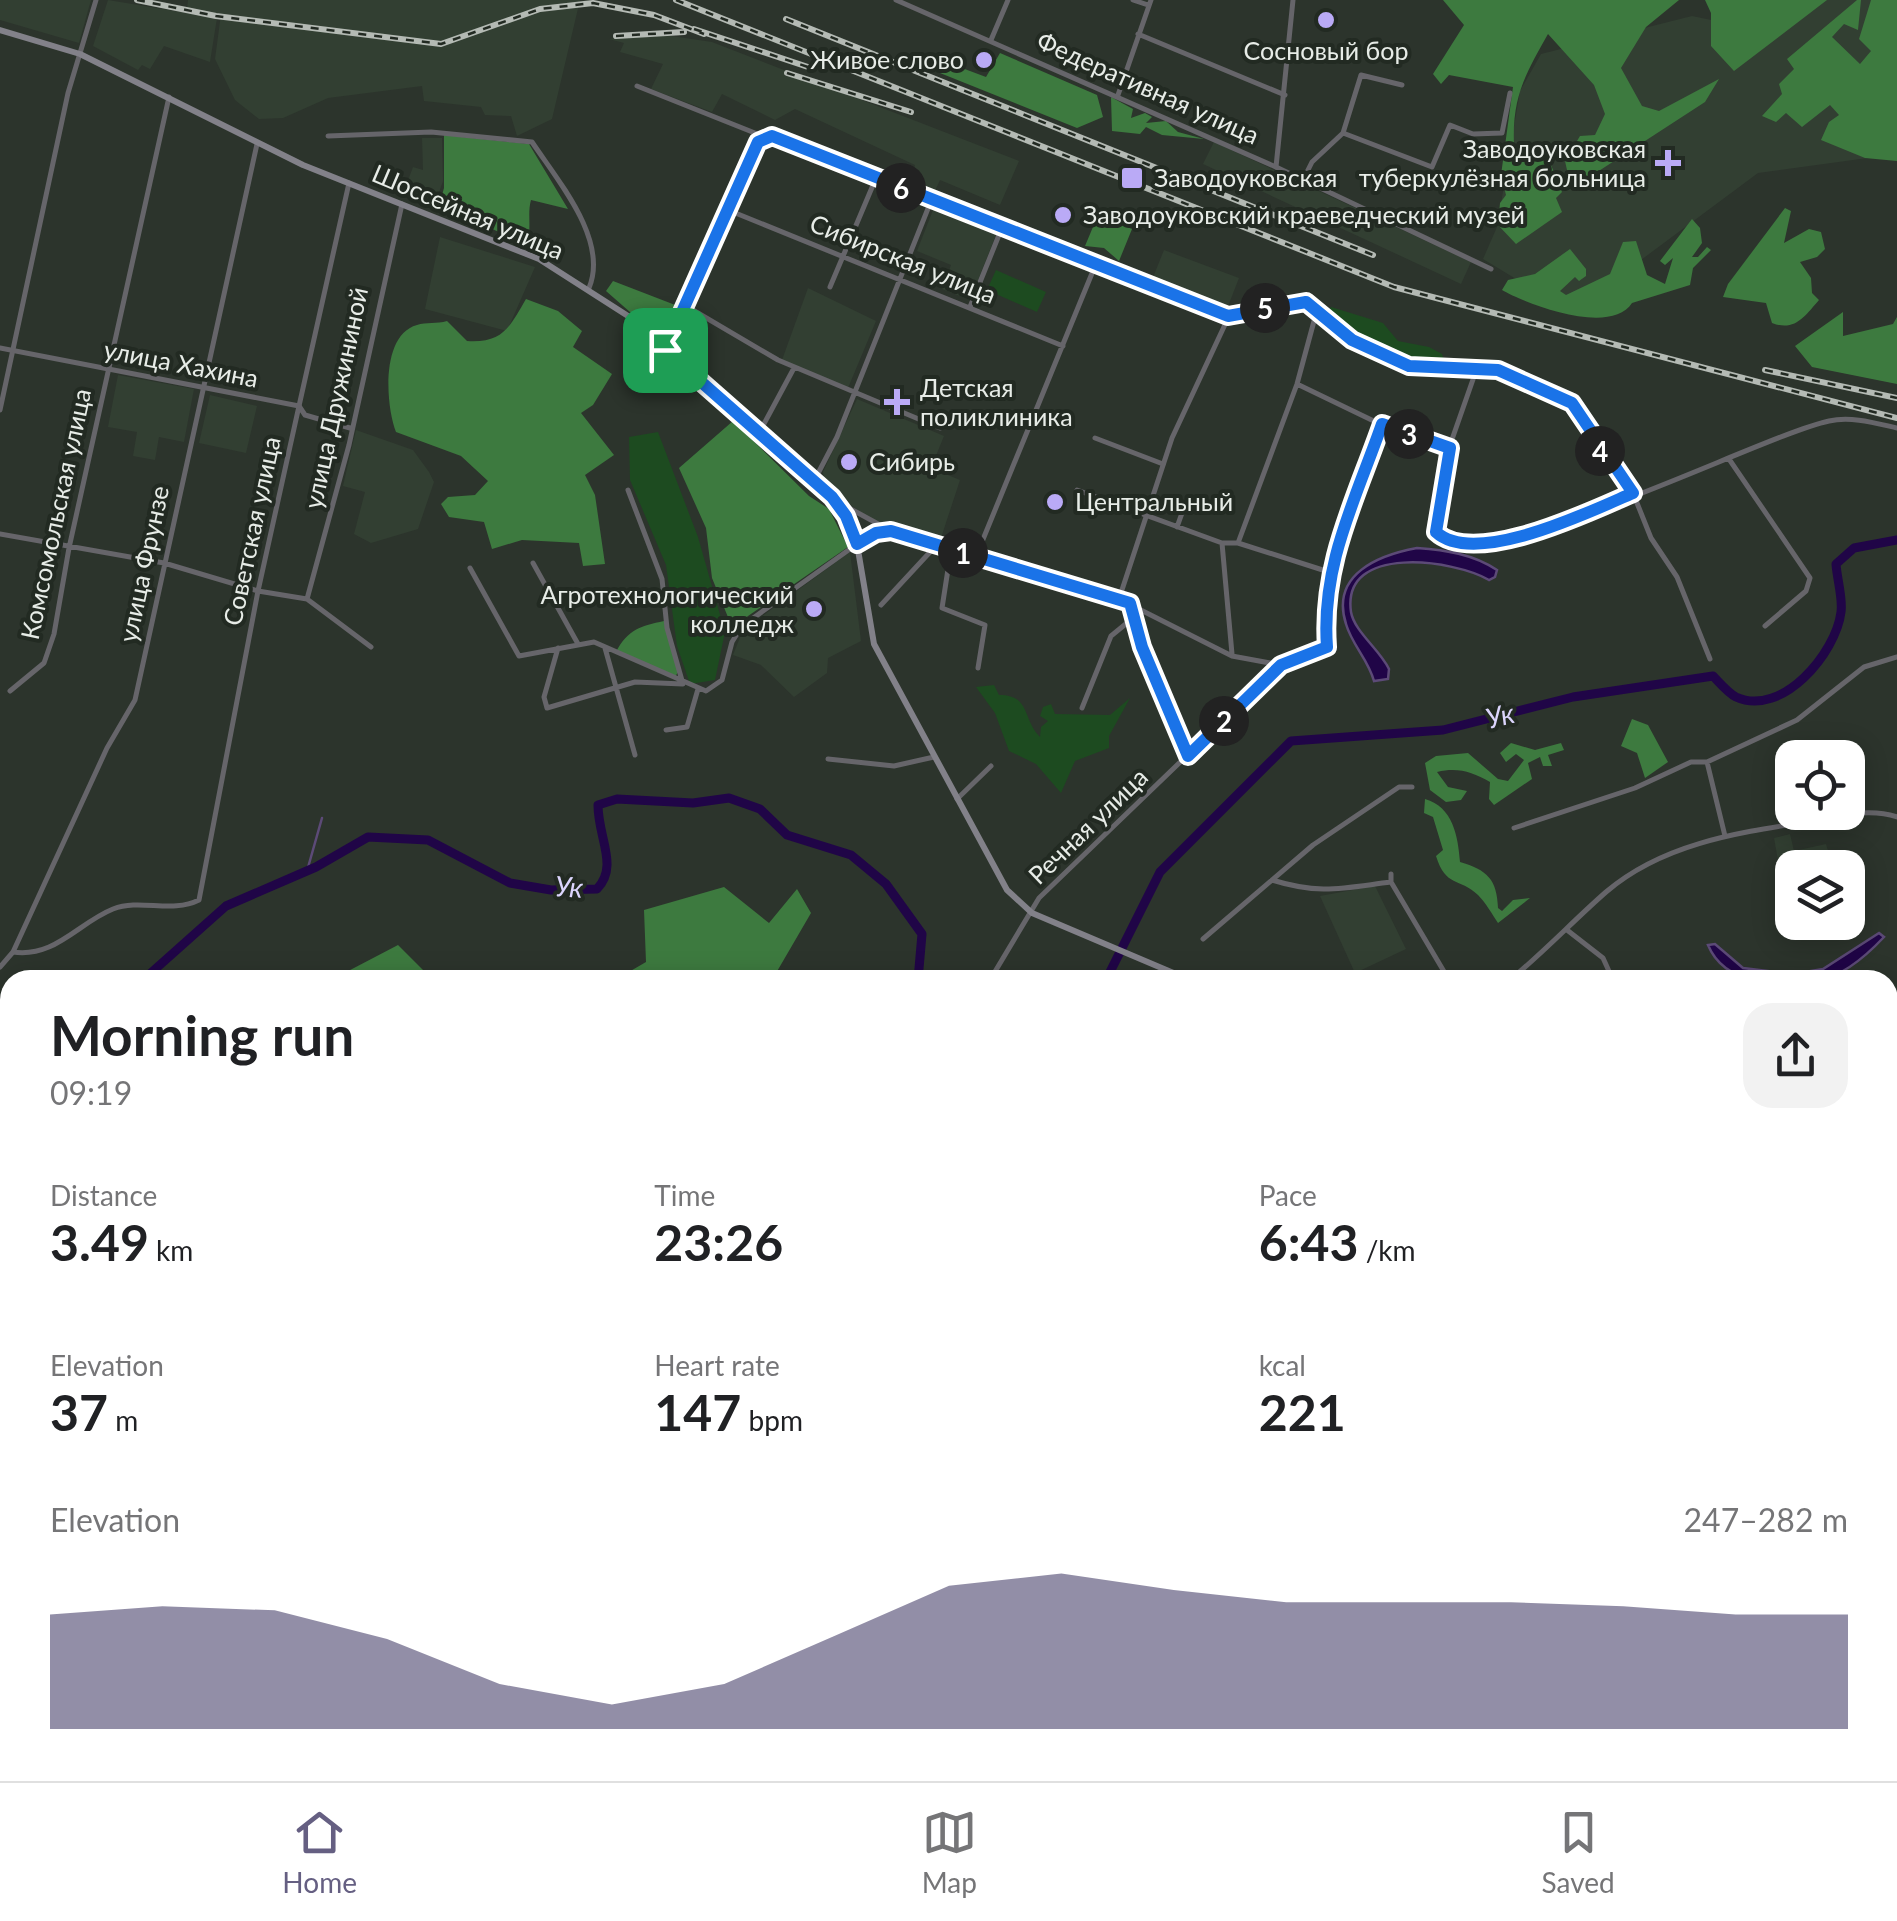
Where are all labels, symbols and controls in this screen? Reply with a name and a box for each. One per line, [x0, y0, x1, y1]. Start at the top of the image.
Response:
marker: Сосновый бор [1315, 9, 1337, 31]
street label: Федеративная улица [1033, 25, 1264, 150]
place label: Сосновый бор [1244, 35, 1408, 65]
place label: Живое слово [810, 44, 964, 74]
marker: Живое слово [973, 49, 995, 71]
place label: Заводоуковская туберкулёзная больница [1359, 133, 1646, 192]
marker: Заводоуковская туберкулёзная больница [1655, 150, 1681, 176]
street label: Шоссейная улица [368, 157, 569, 265]
place label: Заводоуковская [1154, 162, 1337, 192]
pin: 6 [876, 163, 926, 213]
marker: Заводоуковская [1119, 165, 1145, 191]
text: 6 [893, 171, 909, 205]
place label: Заводоуковский краеведческий музей [1083, 199, 1525, 229]
marker: Заводоуковский краеведческий музей [1052, 204, 1074, 226]
street label: Сибирская улица [806, 207, 1001, 309]
pin: 5 [1240, 283, 1290, 333]
street label: улица Дружининой [297, 284, 373, 511]
text: 5 [1257, 291, 1273, 325]
pin [623, 308, 708, 393]
icon: arrive [638, 323, 693, 378]
street label: улица Хахина [102, 333, 261, 393]
place label: Детская поликлиника [920, 372, 1073, 431]
street label: Комсомольская улица [14, 386, 96, 642]
marker: Детская поликлиника [884, 389, 910, 415]
pin: 3 [1384, 409, 1434, 459]
text: 3 [1401, 417, 1417, 451]
pin: 4 [1575, 426, 1625, 476]
street label: Советская улица [216, 434, 286, 628]
text: 4 [1592, 434, 1608, 468]
place label: Сибирь [869, 446, 955, 476]
marker: Сибирь [838, 451, 860, 473]
street label: улица Фрунзе [112, 483, 174, 645]
place label: Центральный [1075, 486, 1233, 516]
marker: Центральный [1044, 491, 1066, 513]
pin: 1 [938, 528, 988, 578]
text: 1 [955, 536, 971, 570]
place label: Агротехнологический колледж [540, 579, 794, 638]
marker: Агротехнологический колледж [803, 598, 825, 620]
water label: Ук [1482, 695, 1518, 735]
pin: 2 [1199, 696, 1249, 746]
text: 2 [1216, 704, 1232, 738]
map controls [1775, 740, 1865, 940]
button: locate [1775, 740, 1865, 830]
street label: Речная улица [1022, 761, 1153, 890]
button: layers [1775, 850, 1865, 940]
water label: Ук [554, 868, 585, 904]
text: Morning run [50, 1002, 354, 1068]
button: share [1743, 1003, 1848, 1108]
text: 09:19 [50, 1073, 132, 1112]
text: Distance [50, 1178, 157, 1212]
text: Time [654, 1178, 715, 1212]
text: Pace [1259, 1178, 1317, 1212]
text: 3.49 [50, 1212, 149, 1272]
text: 23:26 [654, 1212, 783, 1272]
text: 6:43 [1259, 1212, 1359, 1272]
text: km [149, 1233, 193, 1267]
text: /km [1359, 1233, 1416, 1267]
text: Elevation [50, 1348, 164, 1382]
text: Heart rate [654, 1348, 780, 1382]
text: kcal [1259, 1348, 1306, 1382]
text: 37 [50, 1382, 108, 1442]
text: 147 [654, 1382, 741, 1442]
text: 221 [1259, 1382, 1346, 1442]
text: m [108, 1403, 138, 1437]
text: bpm [741, 1403, 803, 1437]
text: Elevation [50, 1500, 180, 1539]
text: 247–282 m [1684, 1500, 1848, 1539]
tab: Home [282, 1805, 357, 1899]
tab: Map [922, 1805, 977, 1899]
tab: Saved [1542, 1805, 1615, 1899]

